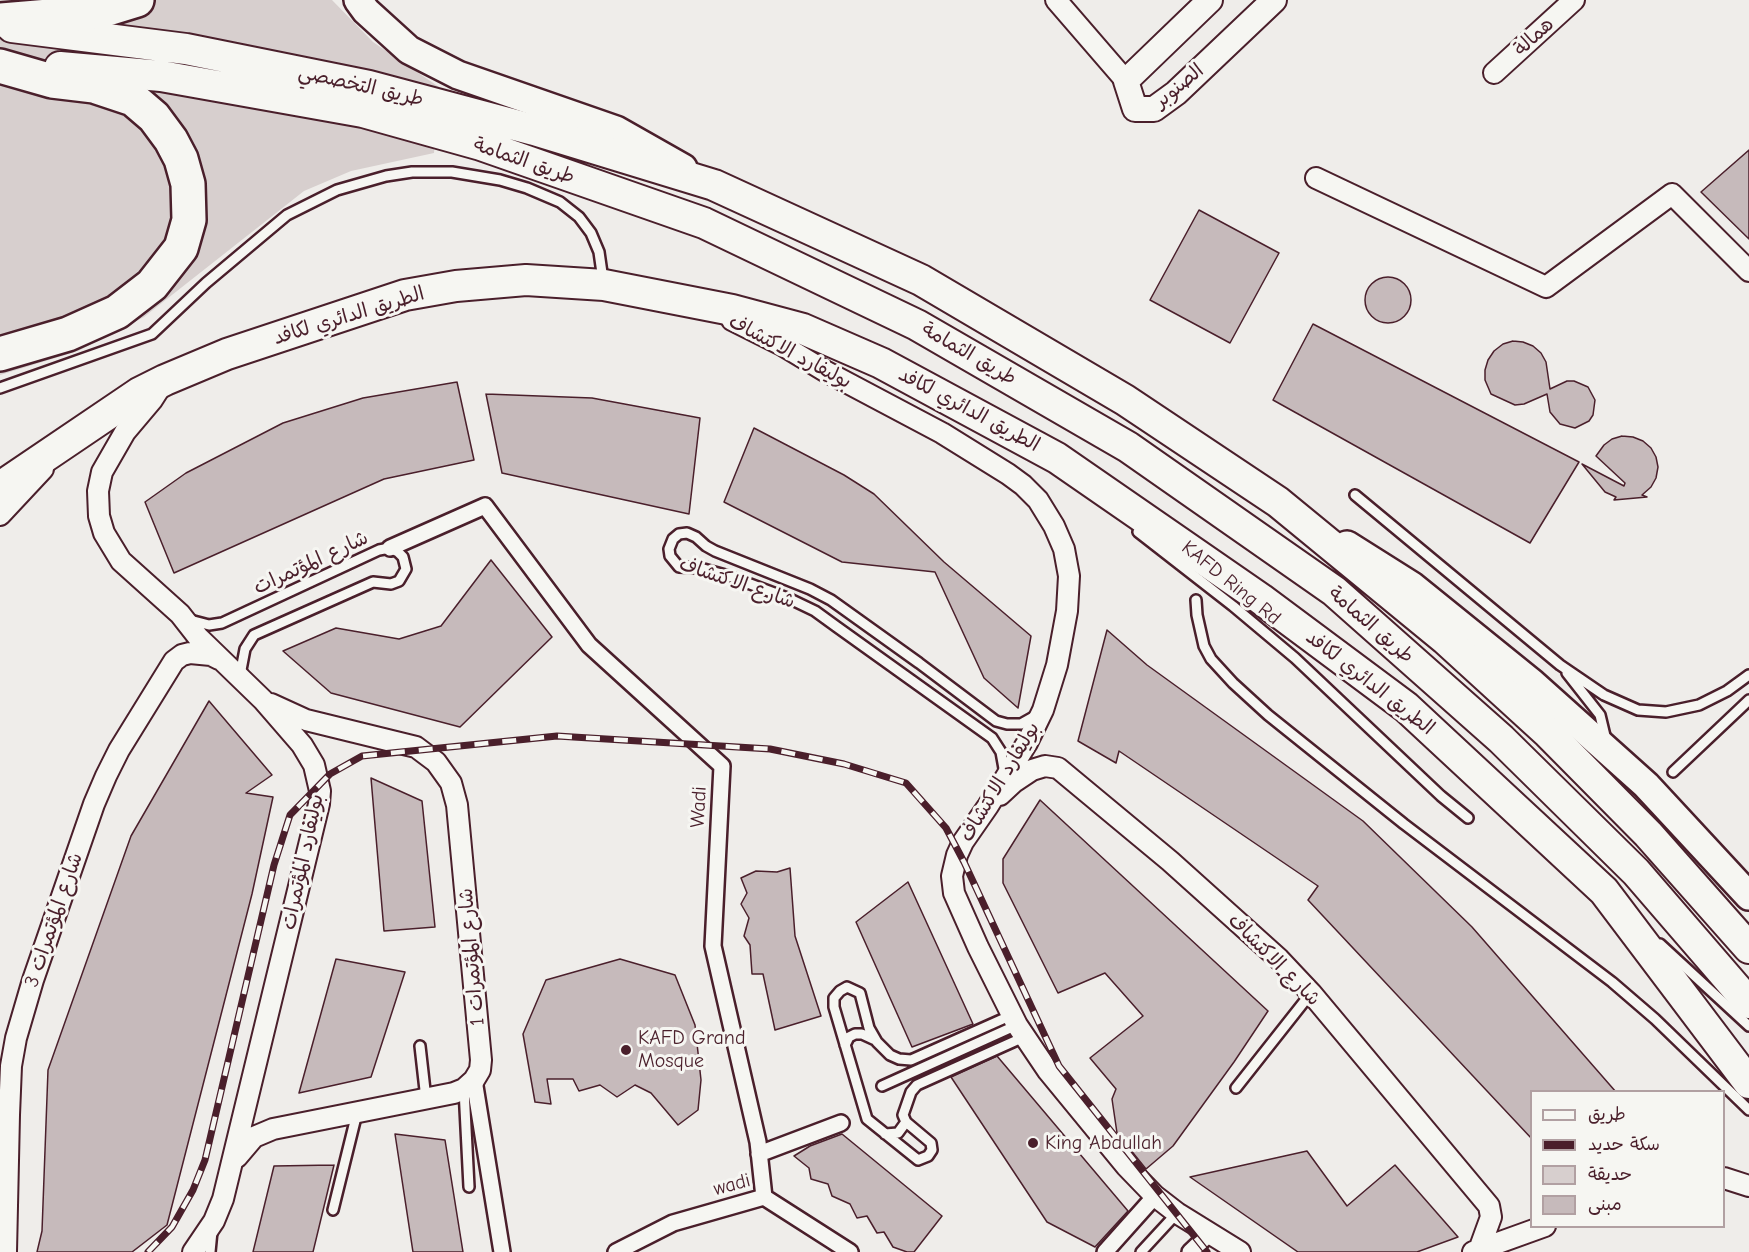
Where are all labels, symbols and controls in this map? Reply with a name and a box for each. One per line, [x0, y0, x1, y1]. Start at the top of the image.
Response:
street label: همالة [1509, 13, 1559, 61]
street label: الصنوبر [1149, 59, 1209, 113]
street label: طريق التخصصي [296, 60, 426, 112]
street label: طريق الثمامة [470, 133, 578, 189]
street label: الطريق الدائري لكافد [271, 282, 427, 350]
street label: بوليفارد الاكتشاف [725, 310, 855, 394]
street label: طريق الثمامة [917, 317, 1021, 391]
street label: الطريق الدائري لكافد [894, 363, 1044, 457]
street label: شارع المؤتمرات [250, 526, 372, 600]
street label: KAFD Ring Rd [1177, 536, 1285, 630]
street label: شارع الاكتشاف [676, 552, 798, 614]
street label: طريق الثمامة [1323, 581, 1419, 669]
street label: الطريق الدائري لكافد [1301, 625, 1439, 741]
street label: بوليفارد الاكتشاف [955, 718, 1045, 846]
street label: Wadi [686, 786, 712, 828]
street label: بوليفارد المؤتمرات [277, 792, 329, 932]
street label: شارع المؤتمرات 3 [20, 850, 88, 990]
street label: شارع المؤتمرات 1 [454, 887, 490, 1027]
street label: شارع الاكتشاف [1223, 909, 1325, 1011]
place label: KAFD Grand Mosque [638, 1026, 745, 1073]
marker: KAFD Grand Mosque [619, 1043, 633, 1057]
legend [1530, 1090, 1725, 1228]
text: طريق [1588, 1104, 1626, 1125]
place label: King Abdullah [1045, 1131, 1162, 1155]
text: سكة حديد [1588, 1134, 1660, 1155]
marker: King Abdullah [1026, 1136, 1040, 1150]
text: حديقة [1588, 1164, 1632, 1185]
street label: wadi [711, 1169, 753, 1201]
text: مبنى [1588, 1194, 1622, 1215]

